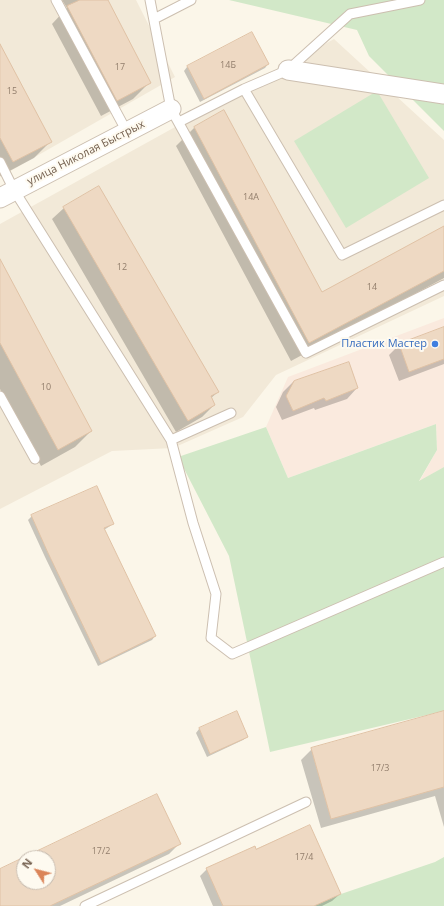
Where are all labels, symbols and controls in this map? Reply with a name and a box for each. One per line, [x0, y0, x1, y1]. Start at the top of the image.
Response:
house number: 14Б [220, 60, 236, 70]
house number: 17 [115, 62, 125, 72]
house number: 15 [7, 86, 17, 96]
street label: улица Николая Быстрых [25, 118, 147, 188]
house number: 14А [243, 192, 259, 202]
house number: 12 [117, 262, 127, 272]
house number: 14 [367, 282, 377, 292]
place label: Пластик Мастер [341, 337, 427, 351]
marker: Пластик Мастер [430, 339, 440, 349]
house number: 10 [41, 382, 51, 392]
house number: 17/3 [371, 763, 389, 773]
house number: 17/2 [92, 846, 110, 856]
north arrow [16, 850, 56, 890]
house number: 17/4 [295, 852, 313, 862]
text: N [18, 855, 35, 871]

